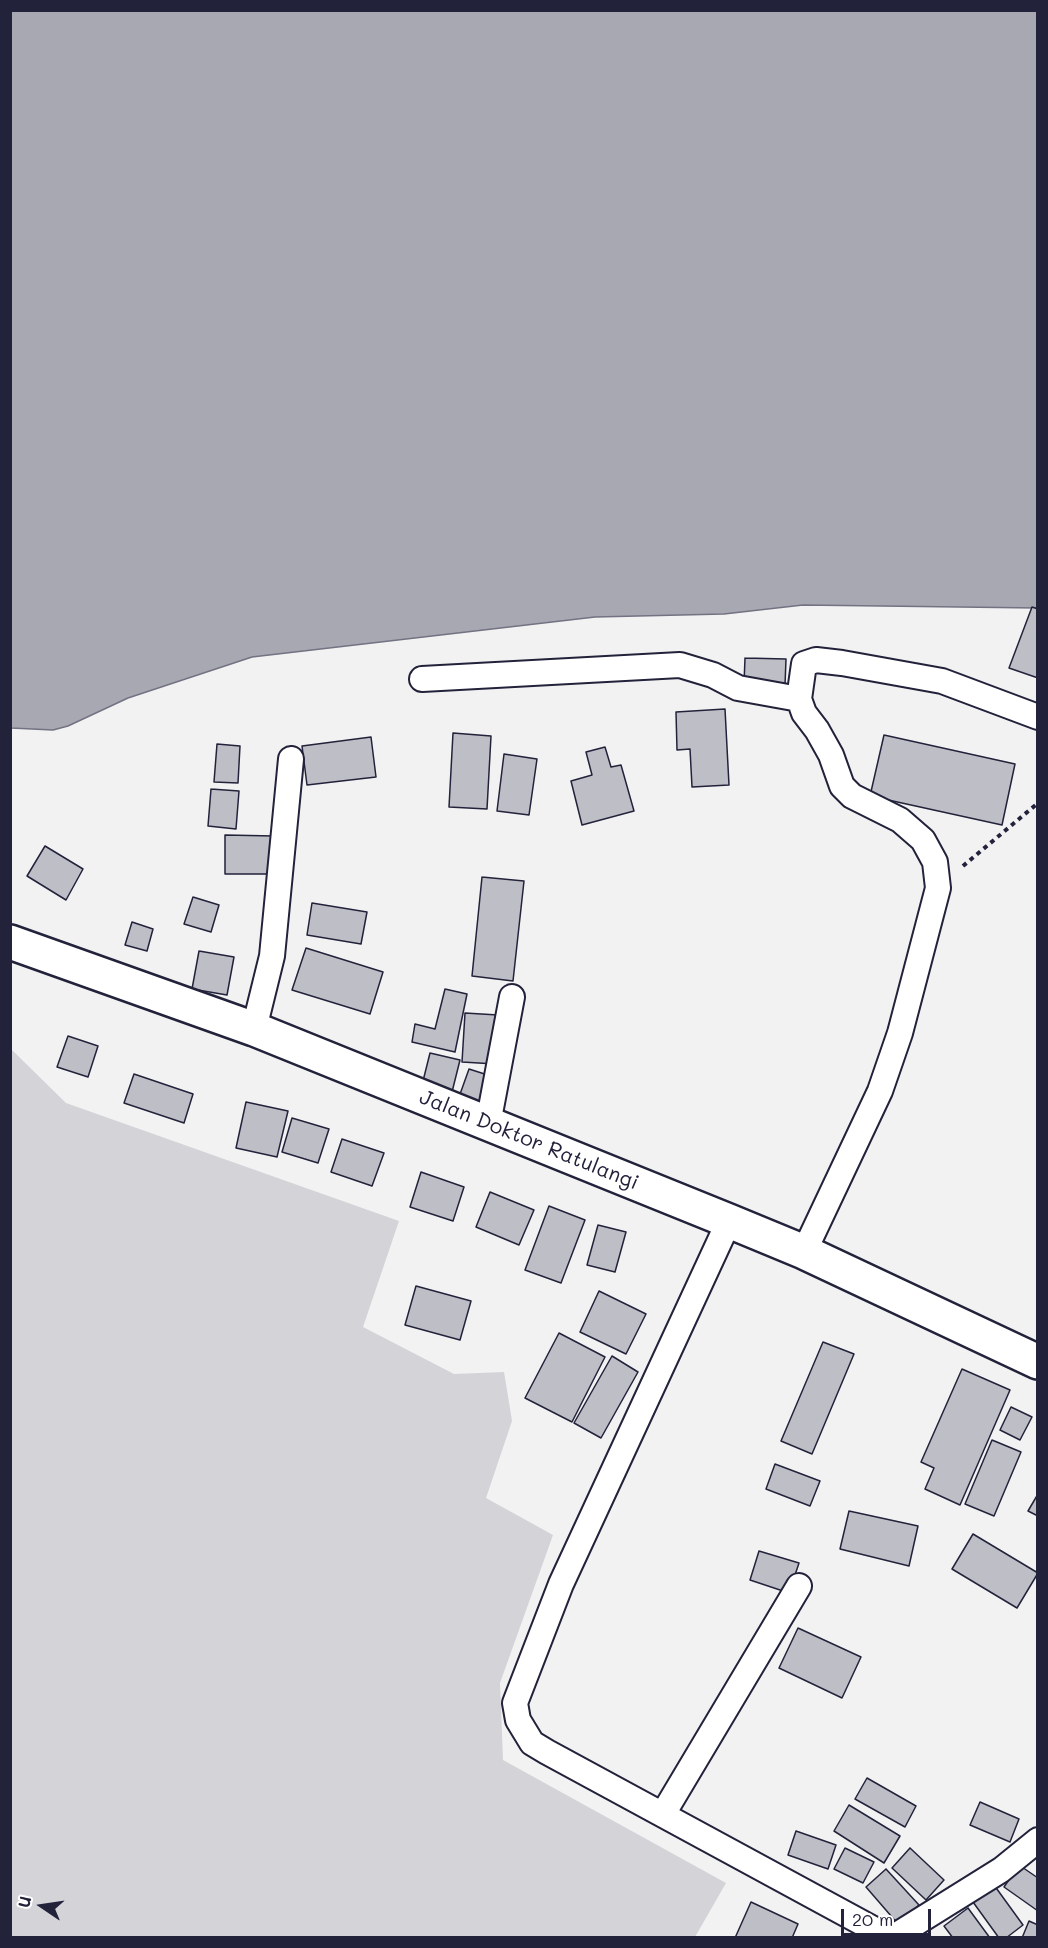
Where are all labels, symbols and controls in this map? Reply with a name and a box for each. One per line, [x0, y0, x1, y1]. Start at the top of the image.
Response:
street label: Jalan Doktor Ratulangi [416, 1084, 642, 1196]
north arrow [12, 1876, 72, 1936]
text: U [12, 1894, 35, 1910]
scale bar [844, 1897, 934, 1935]
text: 20 m [852, 1907, 893, 1931]

